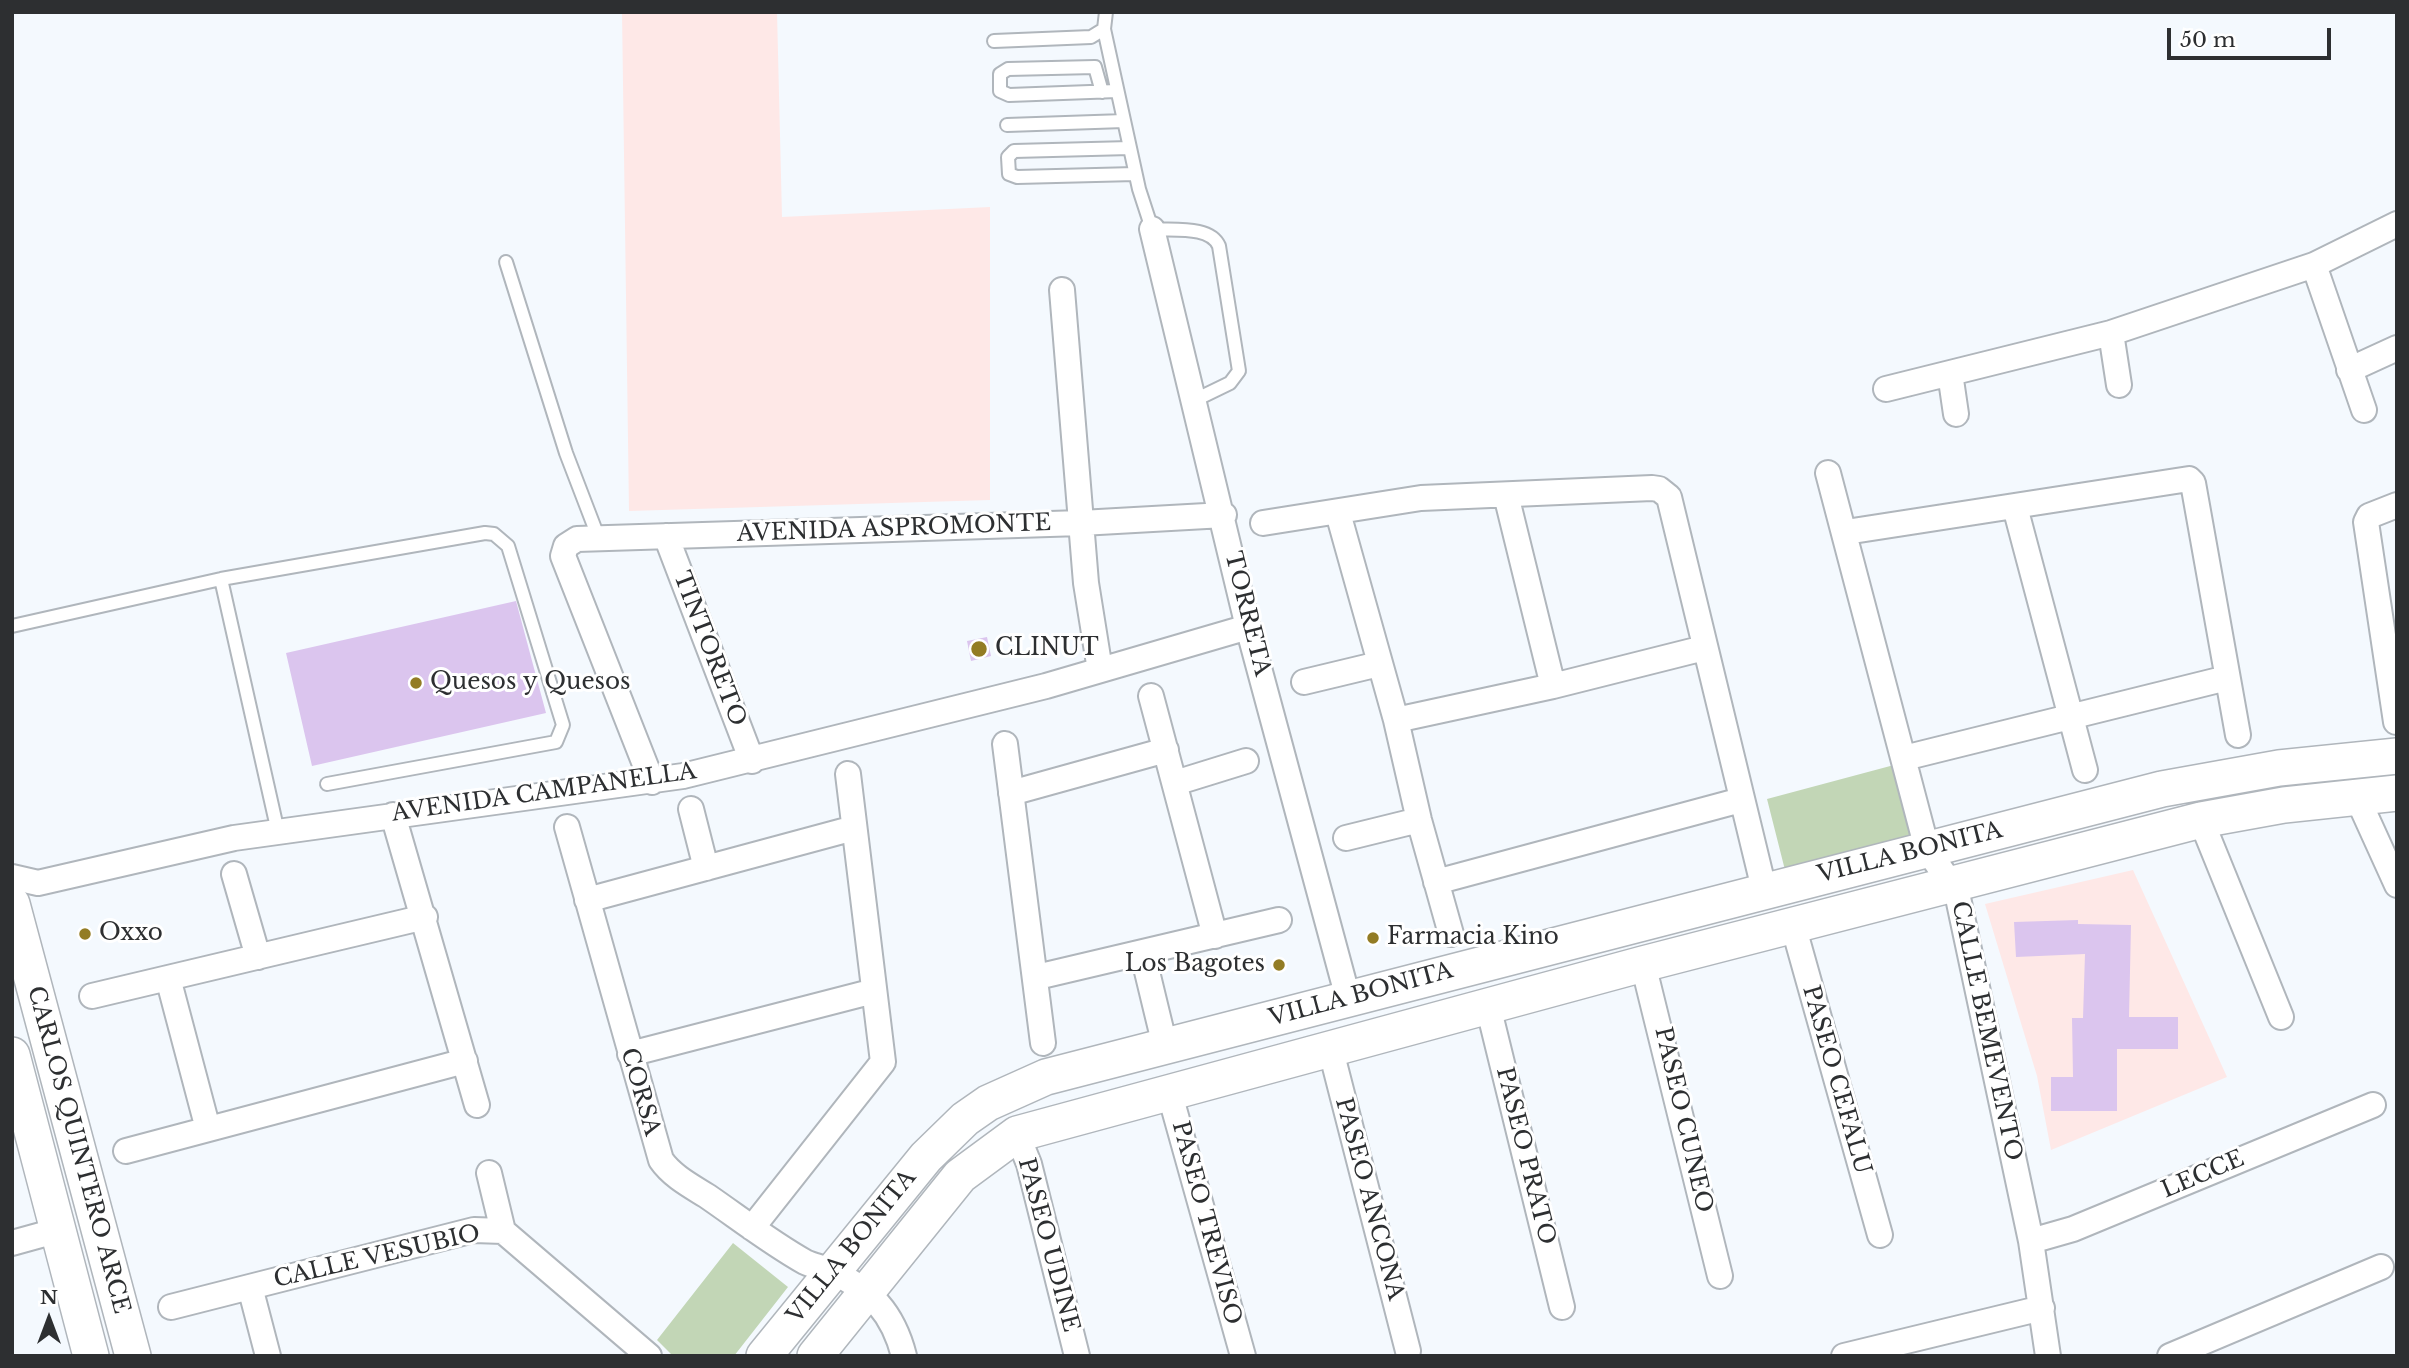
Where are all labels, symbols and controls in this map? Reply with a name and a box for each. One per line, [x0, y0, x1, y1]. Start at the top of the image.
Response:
scale bar [2171, 14, 2336, 58]
text: 50 m [2180, 27, 2235, 53]
street label: AVENIDA ASPROMONTE [736, 510, 1052, 548]
street label: TORRETA [1218, 549, 1276, 679]
street label: TINTORETO [667, 568, 751, 730]
place label: CLINUT [995, 635, 1099, 663]
marker: CLINUT [969, 639, 989, 659]
place label: Quesos y Quesos [430, 669, 631, 697]
marker: Quesos y Quesos [408, 675, 424, 691]
street label: AVENIDA CAMPANELLA [390, 758, 698, 828]
street label: VILLA BONITA [1815, 817, 2005, 889]
street label: CALLE BEMEVENTO [1945, 899, 2027, 1163]
place label: Oxxo [99, 920, 163, 948]
place label: Farmacia Kino [1387, 924, 1559, 952]
marker: Oxxo [77, 926, 93, 942]
marker: Farmacia Kino [1365, 930, 1381, 946]
place label: Los Bagotes [1125, 951, 1265, 979]
street label: VILLA BONITA [1266, 957, 1456, 1033]
marker: Los Bagotes [1271, 957, 1287, 973]
street label: PASEO CEFALU [1796, 982, 1876, 1178]
street label: CARLOS QUINTERO ARCE [21, 983, 135, 1317]
street label: PASEO CUNEO [1648, 1025, 1718, 1215]
street label: CORSA [614, 1045, 666, 1139]
street label: PASEO PRATO [1490, 1064, 1560, 1248]
street label: PASEO ANCONA [1329, 1095, 1409, 1303]
street label: PASEO TREVISO [1166, 1118, 1246, 1328]
street label: LECCE [2158, 1145, 2248, 1205]
street label: PASEO UDINE [1012, 1155, 1084, 1335]
street label: VILLA BONITA [782, 1165, 922, 1329]
street label: CALLE VESUBIO [271, 1220, 483, 1294]
north arrow [14, 1284, 84, 1354]

